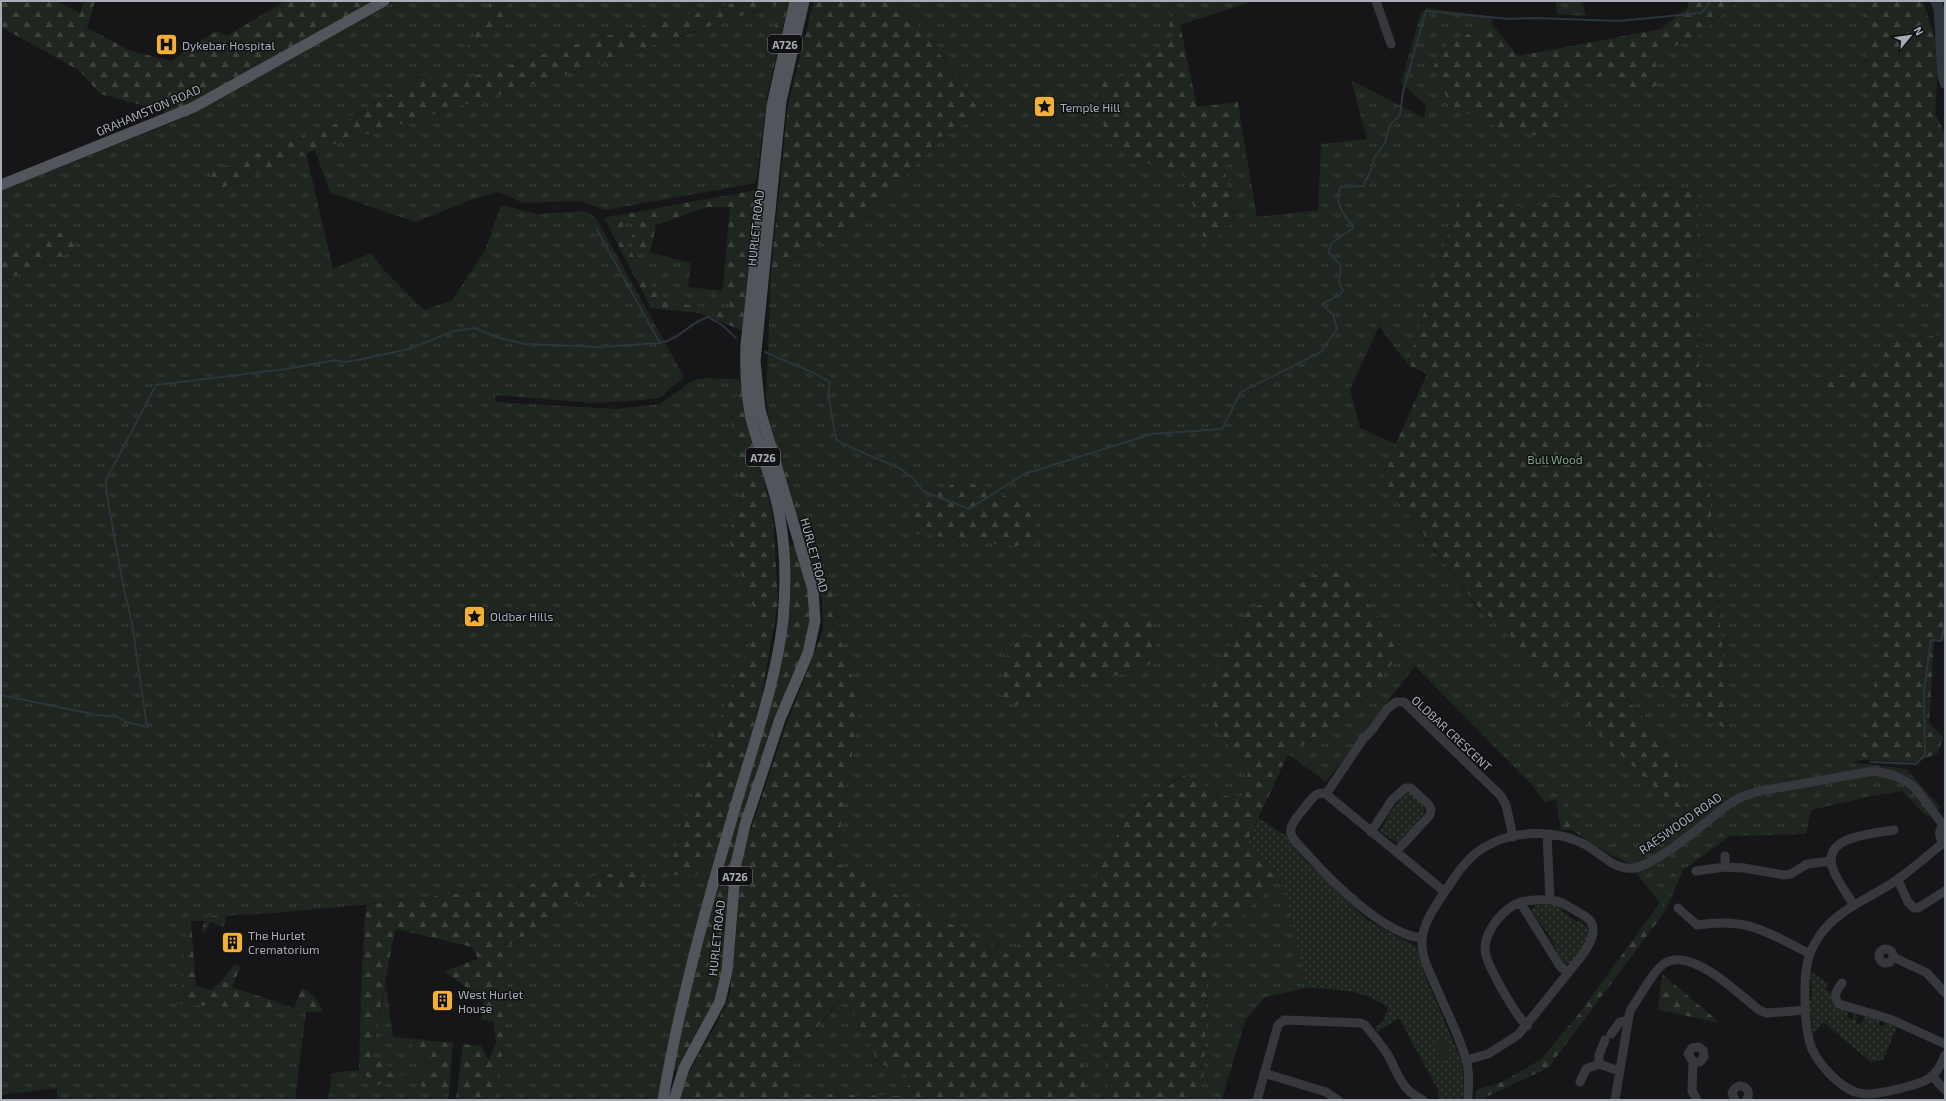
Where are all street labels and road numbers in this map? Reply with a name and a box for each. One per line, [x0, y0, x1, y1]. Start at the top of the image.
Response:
road number: A726 [768, 35, 802, 53]
street label: GRAHAMSTON ROAD [94, 82, 202, 138]
street label: HURLET ROAD [744, 189, 766, 267]
road number: A726 [746, 448, 780, 466]
street label: HURLET ROAD [798, 516, 832, 594]
street label: OLDBAR CRESCENT [1409, 692, 1495, 774]
street label: RAESWOOD ROAD [1636, 789, 1724, 857]
road number: A726 [718, 867, 752, 885]
street label: HURLET ROAD [705, 899, 727, 977]

